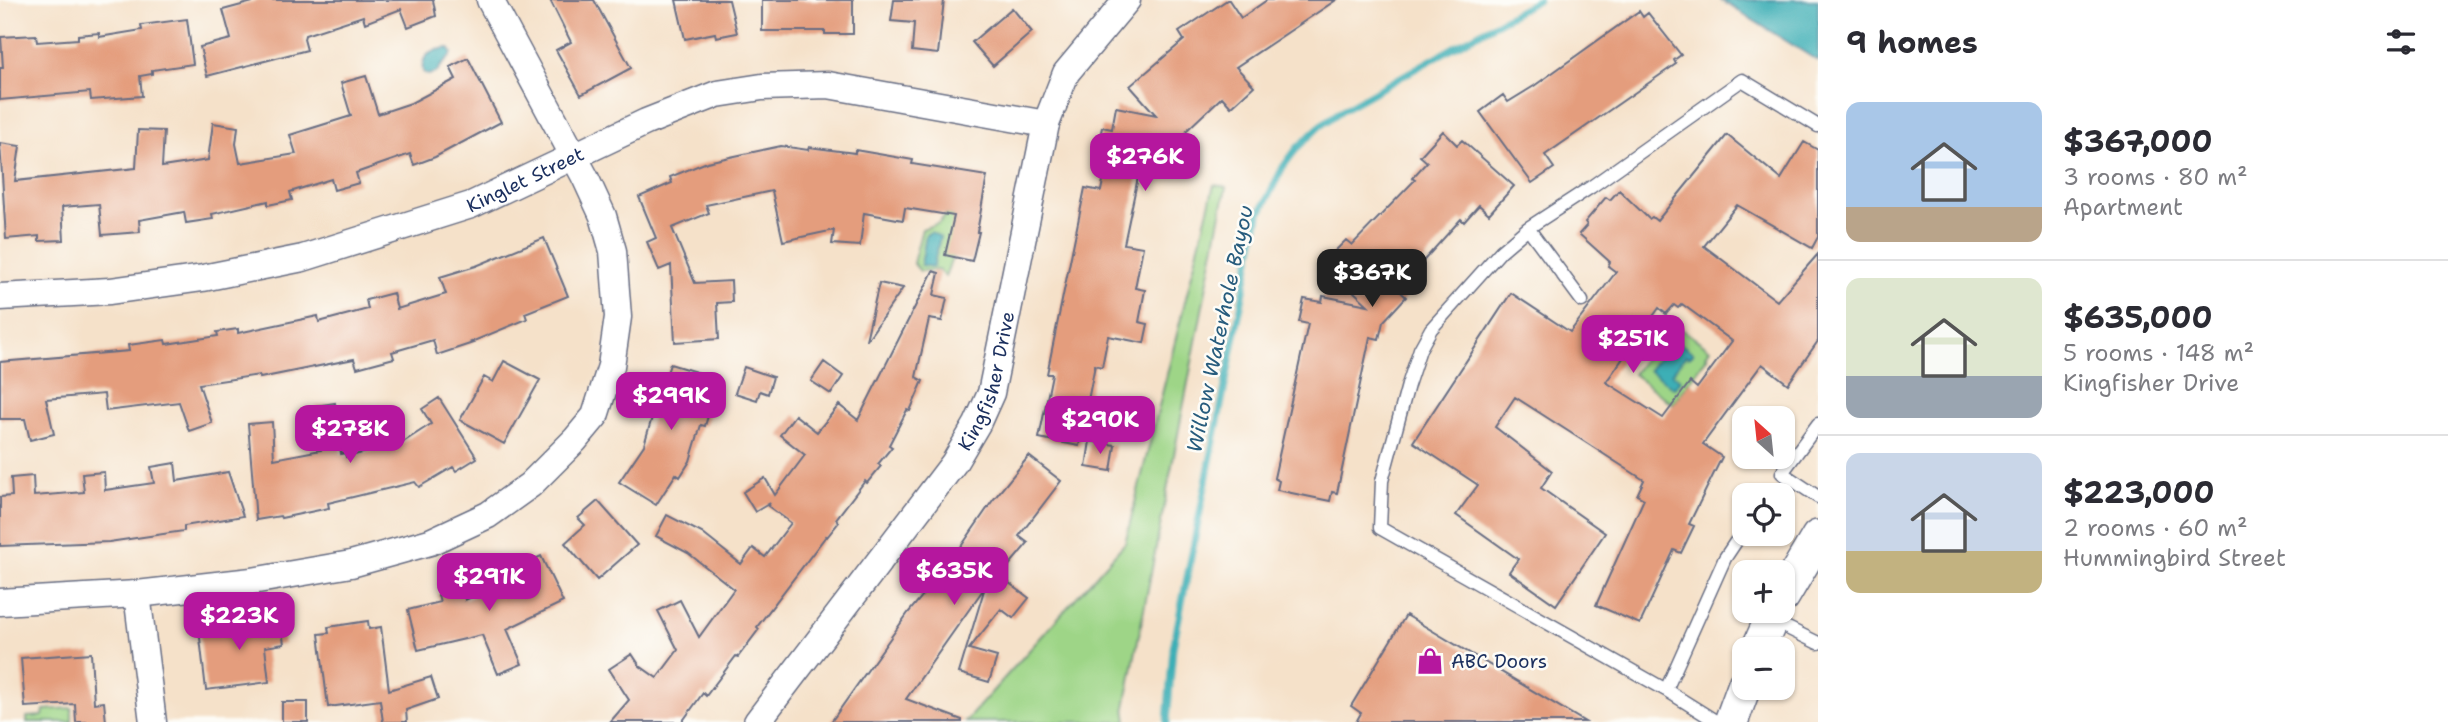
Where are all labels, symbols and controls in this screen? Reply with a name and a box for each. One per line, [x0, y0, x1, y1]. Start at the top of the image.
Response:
text: 9 homes [1846, 22, 1978, 63]
icon: filters [2382, 23, 2420, 61]
text: $367,000 [2063, 121, 2212, 162]
icon: home [1902, 130, 1986, 214]
pin: $276K [1096, 134, 1194, 193]
street label: Kinglet Street [462, 141, 588, 218]
text: $276K [1106, 141, 1184, 171]
text: 3 rooms · 80 m² [2063, 162, 2248, 192]
text: Apartment [2063, 192, 2183, 222]
water label: Willow Waterhole Bayou [1180, 203, 1260, 455]
pin: $367K [1323, 250, 1421, 309]
text: $367K [1333, 257, 1411, 287]
text: $635,000 [2063, 297, 2212, 338]
icon: home [1902, 306, 1986, 390]
street label: Kingfisher Drive [952, 309, 1020, 455]
pin: $251K [1584, 316, 1682, 375]
text: $251K [1598, 323, 1668, 353]
text: 5 rooms · 148 m² [2063, 338, 2254, 368]
text: Kingfisher Drive [2063, 368, 2239, 398]
pin: $299K [622, 372, 720, 432]
text: $299K [632, 380, 710, 410]
pin: $290K [1051, 396, 1149, 456]
text: $290K [1061, 404, 1139, 434]
pin: $278K [301, 406, 399, 465]
north arrow [1732, 406, 1796, 469]
map controls [1732, 406, 1795, 700]
text: $278K [311, 413, 389, 443]
text: $223,000 [2063, 472, 2215, 513]
icon: home [1902, 481, 1986, 565]
button: locate [1732, 483, 1795, 546]
text: 2 rooms · 60 m² [2063, 513, 2248, 543]
text: Hummingbird Street [2063, 543, 2286, 573]
pin: $635K [905, 548, 1003, 607]
pin: $291K [440, 554, 538, 613]
text: $635K [915, 555, 993, 585]
button: + [1732, 560, 1795, 623]
text: $291K [453, 561, 525, 591]
pin: $223K [190, 592, 288, 652]
text: $223K [200, 600, 278, 630]
button: − [1732, 637, 1795, 700]
shop icon: ABC Doors [1415, 646, 1445, 676]
place label: ABC Doors [1451, 649, 1547, 674]

